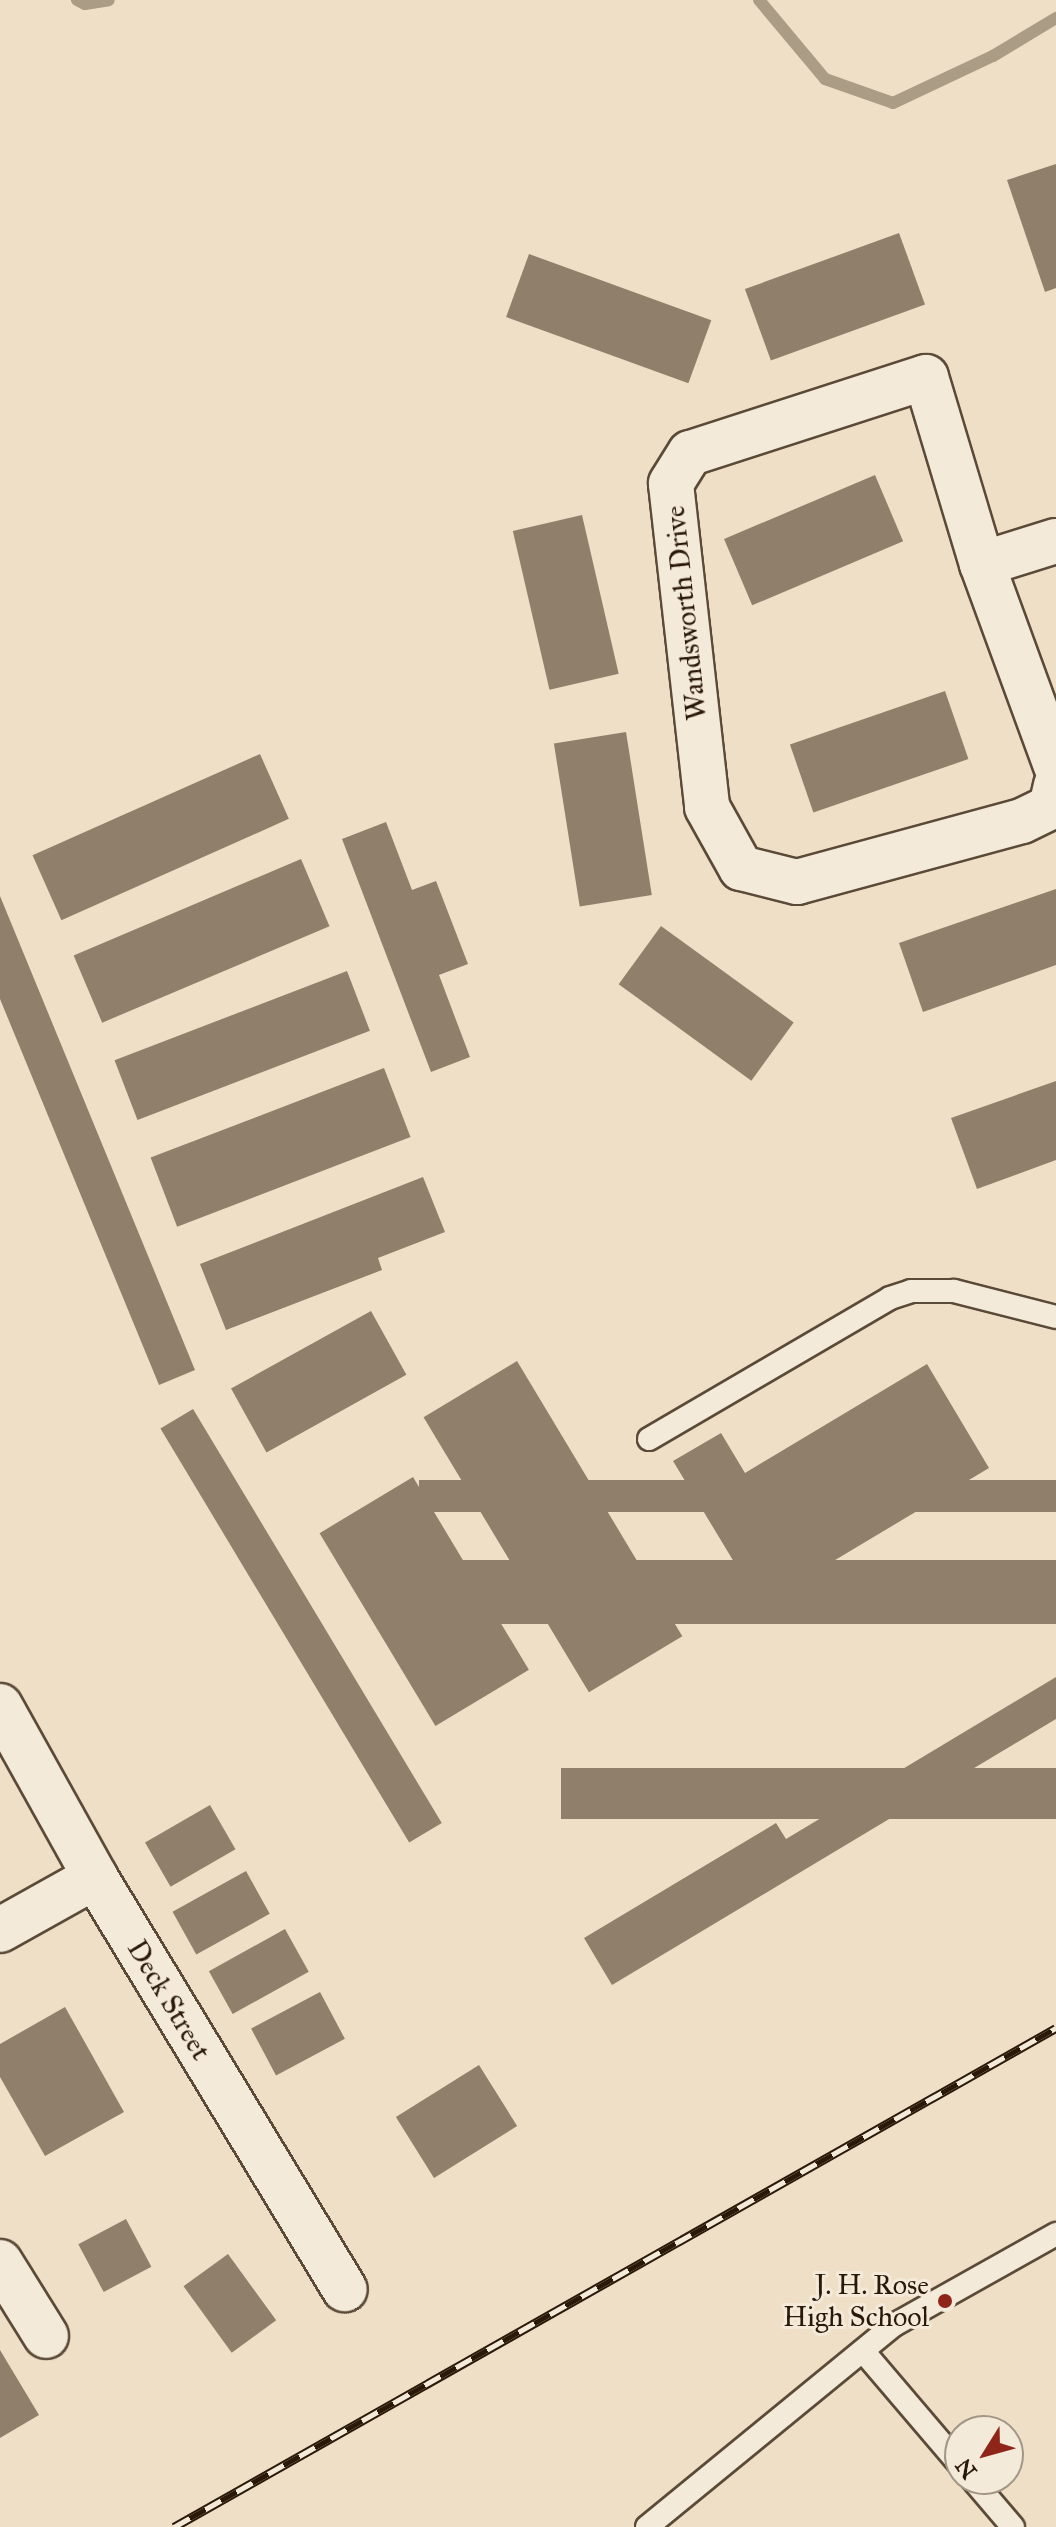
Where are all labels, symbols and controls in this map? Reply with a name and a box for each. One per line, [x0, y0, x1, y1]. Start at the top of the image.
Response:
street label: Wandsworth Drive [658, 504, 714, 722]
street label: Deck Street [120, 1934, 218, 2066]
place label: J. H. Rose High School [783, 2268, 929, 2334]
marker: J. H. Rose High School [936, 2292, 954, 2310]
north arrow [944, 2415, 1024, 2495]
text: N [950, 2453, 982, 2484]

